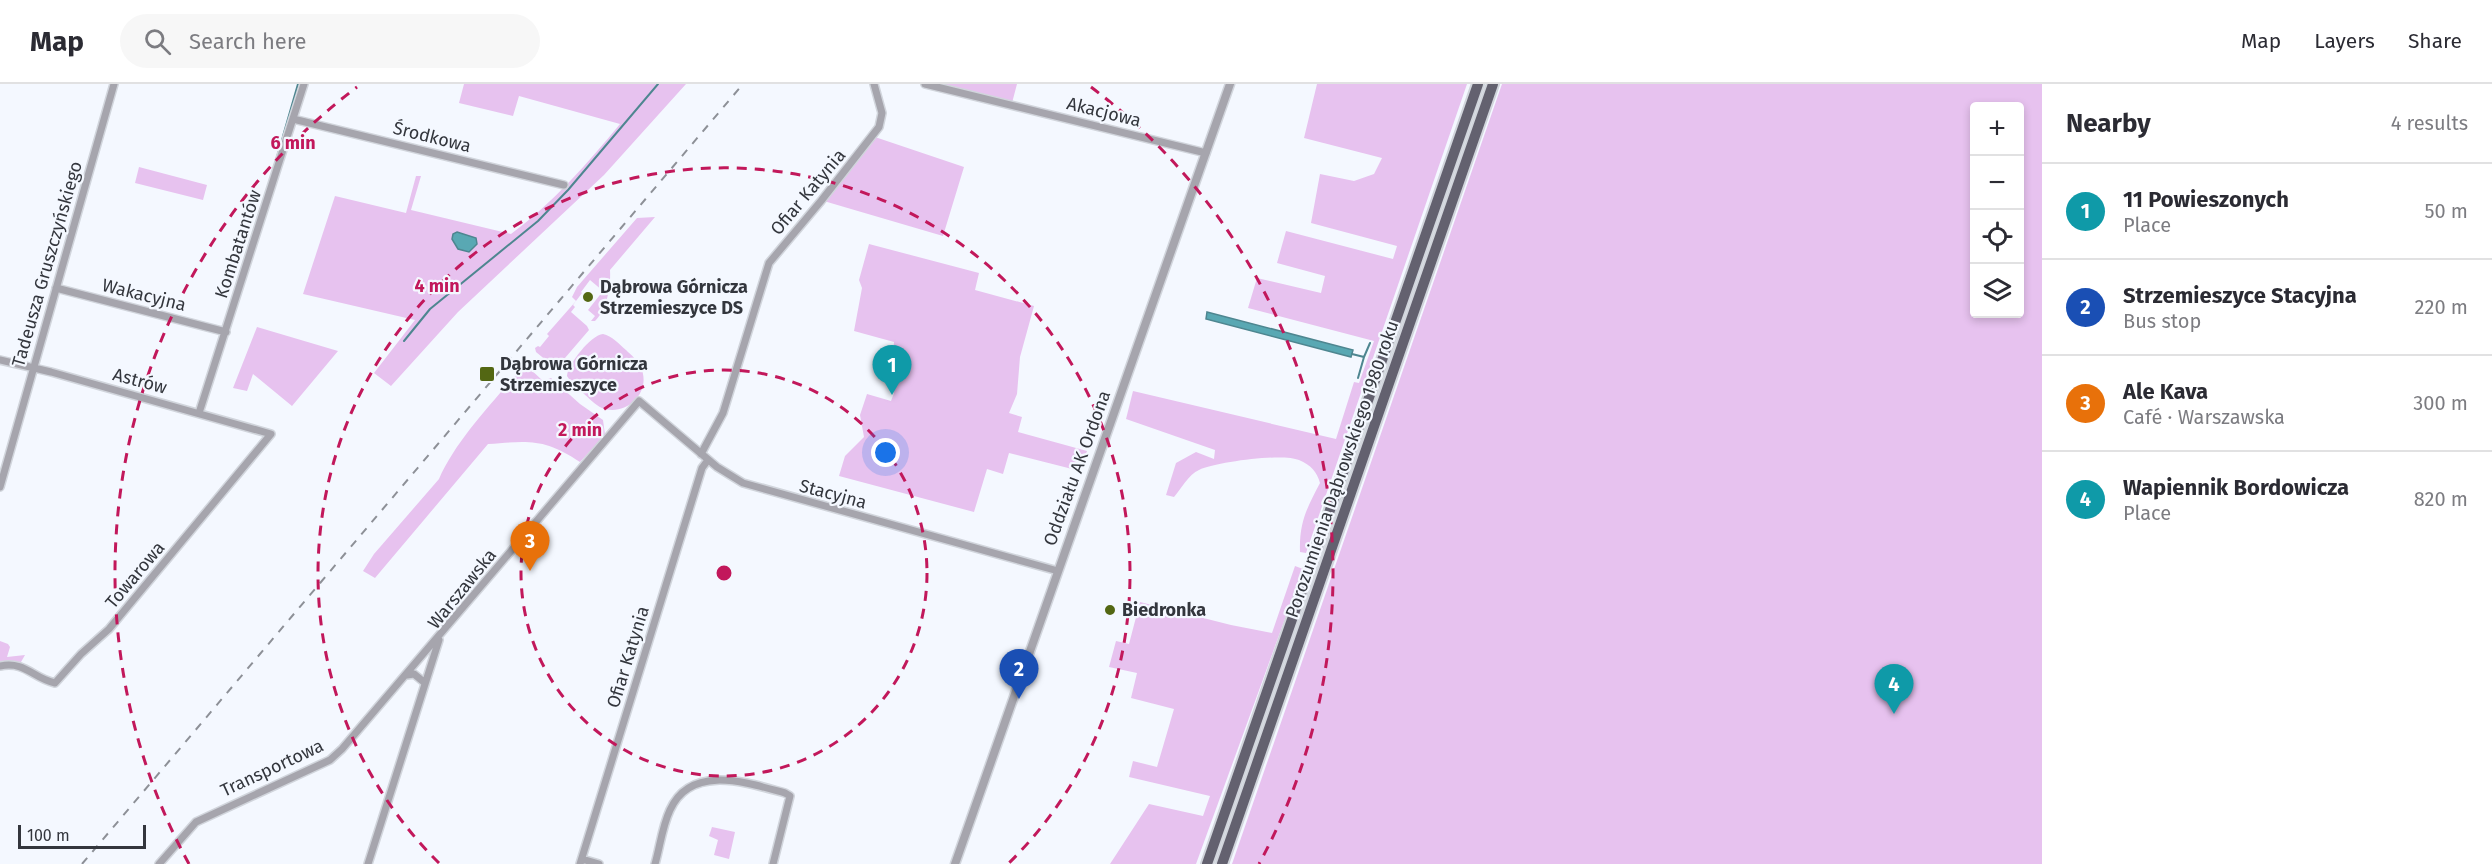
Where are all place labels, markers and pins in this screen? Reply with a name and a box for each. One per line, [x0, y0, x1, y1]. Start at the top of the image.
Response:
place label: Dąbrowa Górnicza Strzemieszyce DS [600, 276, 748, 319]
marker: Dąbrowa Górnicza Strzemieszyce DS [581, 290, 595, 304]
pin: 1 [872, 346, 912, 395]
place label: Dąbrowa Górnicza Strzemieszyce [500, 353, 648, 396]
marker: Dąbrowa Górnicza Strzemieszyce [478, 365, 496, 383]
pin: 3 [510, 522, 550, 571]
centre of rings [714, 563, 734, 583]
place label: Biedronka [1122, 599, 1206, 621]
marker: Biedronka [1103, 603, 1117, 617]
pin: 2 [1000, 650, 1038, 699]
pin: 4 [1874, 664, 1914, 714]

